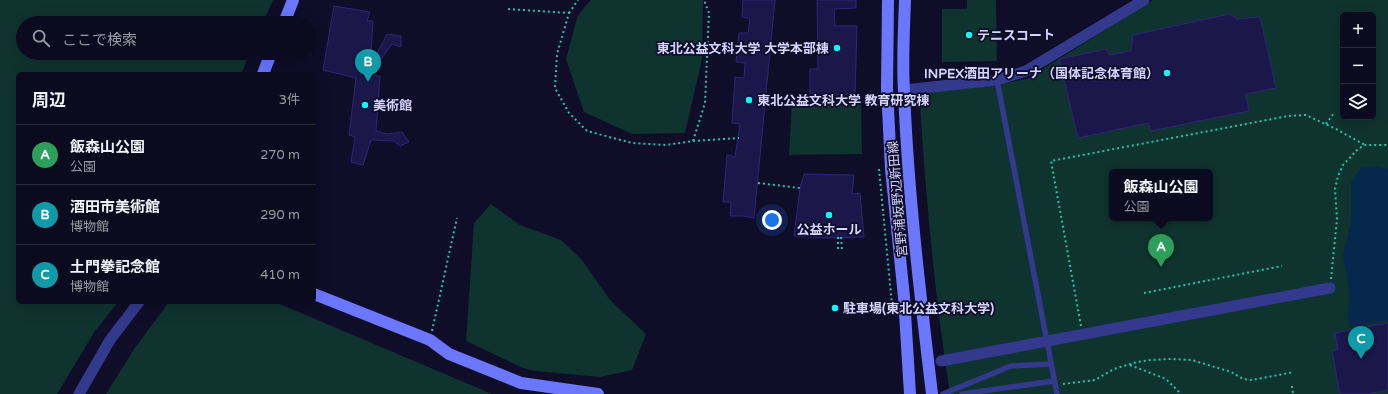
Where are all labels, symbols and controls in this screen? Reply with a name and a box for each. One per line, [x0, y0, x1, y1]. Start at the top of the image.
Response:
map controls [1340, 12, 1376, 120]
button: + [1340, 12, 1376, 48]
search box [16, 16, 316, 60]
icon: search [30, 27, 52, 49]
place label: テニスコート [977, 28, 1055, 44]
marker: テニスコート [964, 30, 974, 40]
text: ここで検索 [62, 31, 137, 49]
place label: 東北公益文科大学 大学本部棟 [657, 41, 829, 57]
marker: 東北公益文科大学 大学本部棟 [832, 43, 842, 53]
button: − [1340, 48, 1376, 84]
pin: B [355, 49, 381, 82]
place label: INPEX酒田アリーナ（国体記念体育館） [924, 66, 1159, 82]
marker: INPEX酒田アリーナ（国体記念体育館） [1162, 68, 1172, 78]
button: layers [1340, 84, 1376, 120]
text: 周辺 [32, 90, 66, 111]
text: 3件 [279, 92, 300, 108]
place label: 東北公益文科大学 教育研究棟 [757, 93, 929, 109]
marker: 東北公益文科大学 教育研究棟 [744, 95, 754, 105]
place label: 美術館 [373, 98, 412, 114]
marker: 美術館 [360, 100, 370, 110]
text: 飯森山公園 [70, 138, 145, 156]
street label: 宮野浦坂野辺新田線 [885, 140, 911, 258]
text: A [40, 147, 50, 163]
text: 270 m [260, 147, 300, 163]
text: 公園 [70, 159, 96, 175]
popup [1109, 169, 1213, 221]
text: 飯森山公園 [1123, 178, 1199, 196]
text: 酒田市美術館 [70, 198, 160, 216]
text: 公園 [1123, 199, 1150, 215]
text: B [40, 207, 50, 223]
text: 290 m [260, 207, 300, 223]
your location [762, 210, 782, 230]
marker: 公益ホール [824, 210, 834, 220]
text: 博物館 [70, 219, 109, 235]
place label: 公益ホール [796, 222, 862, 238]
pin: A [1148, 234, 1174, 267]
text: 土門拳記念館 [70, 258, 160, 276]
text: C [40, 267, 50, 283]
text: 410 m [260, 267, 300, 283]
text: 博物館 [70, 279, 109, 295]
place label: 駐車場(東北公益文科大学) [843, 301, 994, 317]
marker: 駐車場(東北公益文科大学) [830, 303, 840, 313]
pin: C [1348, 326, 1374, 359]

